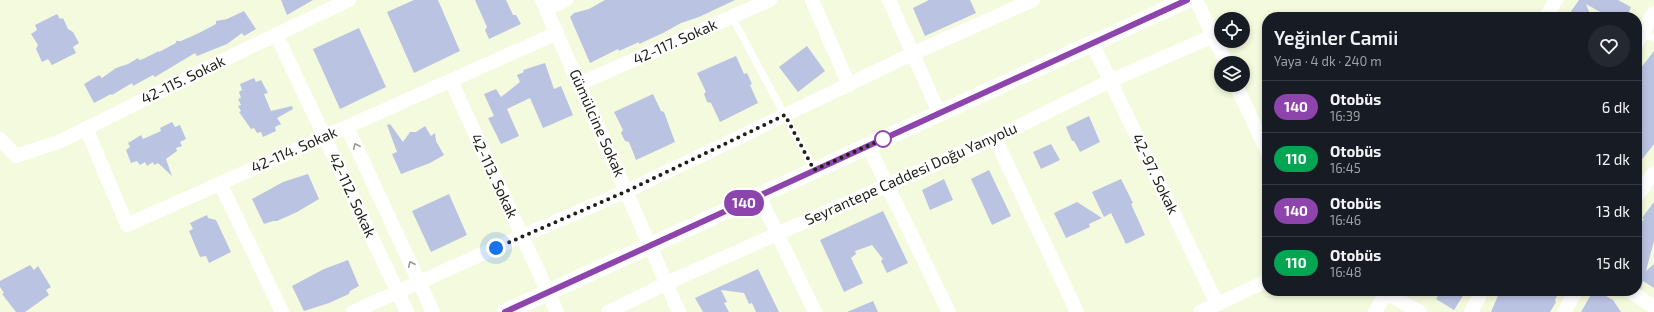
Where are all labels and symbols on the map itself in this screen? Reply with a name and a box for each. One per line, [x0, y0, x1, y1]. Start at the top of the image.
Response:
street label: 42-117. Sokak [630, 14, 720, 68]
street label: 42-115. Sokak [138, 51, 228, 107]
street label: Gümülcine Sokak [566, 66, 630, 179]
street label: Seyrantepe Caddesi Doğu Yanyolu [802, 118, 1019, 228]
street label: 42-114. Sokak [248, 122, 340, 176]
street label: 42-113. Sokak [467, 130, 523, 221]
unlabelled marker [874, 130, 892, 148]
street label: 42-97. Sokak [1129, 130, 1183, 217]
one-way arrow [353, 143, 361, 150]
street label: 42-112. Sokak [325, 149, 381, 240]
line badge: 140 [721, 190, 767, 216]
your location [486, 238, 506, 258]
one-way arrow [408, 261, 416, 268]

